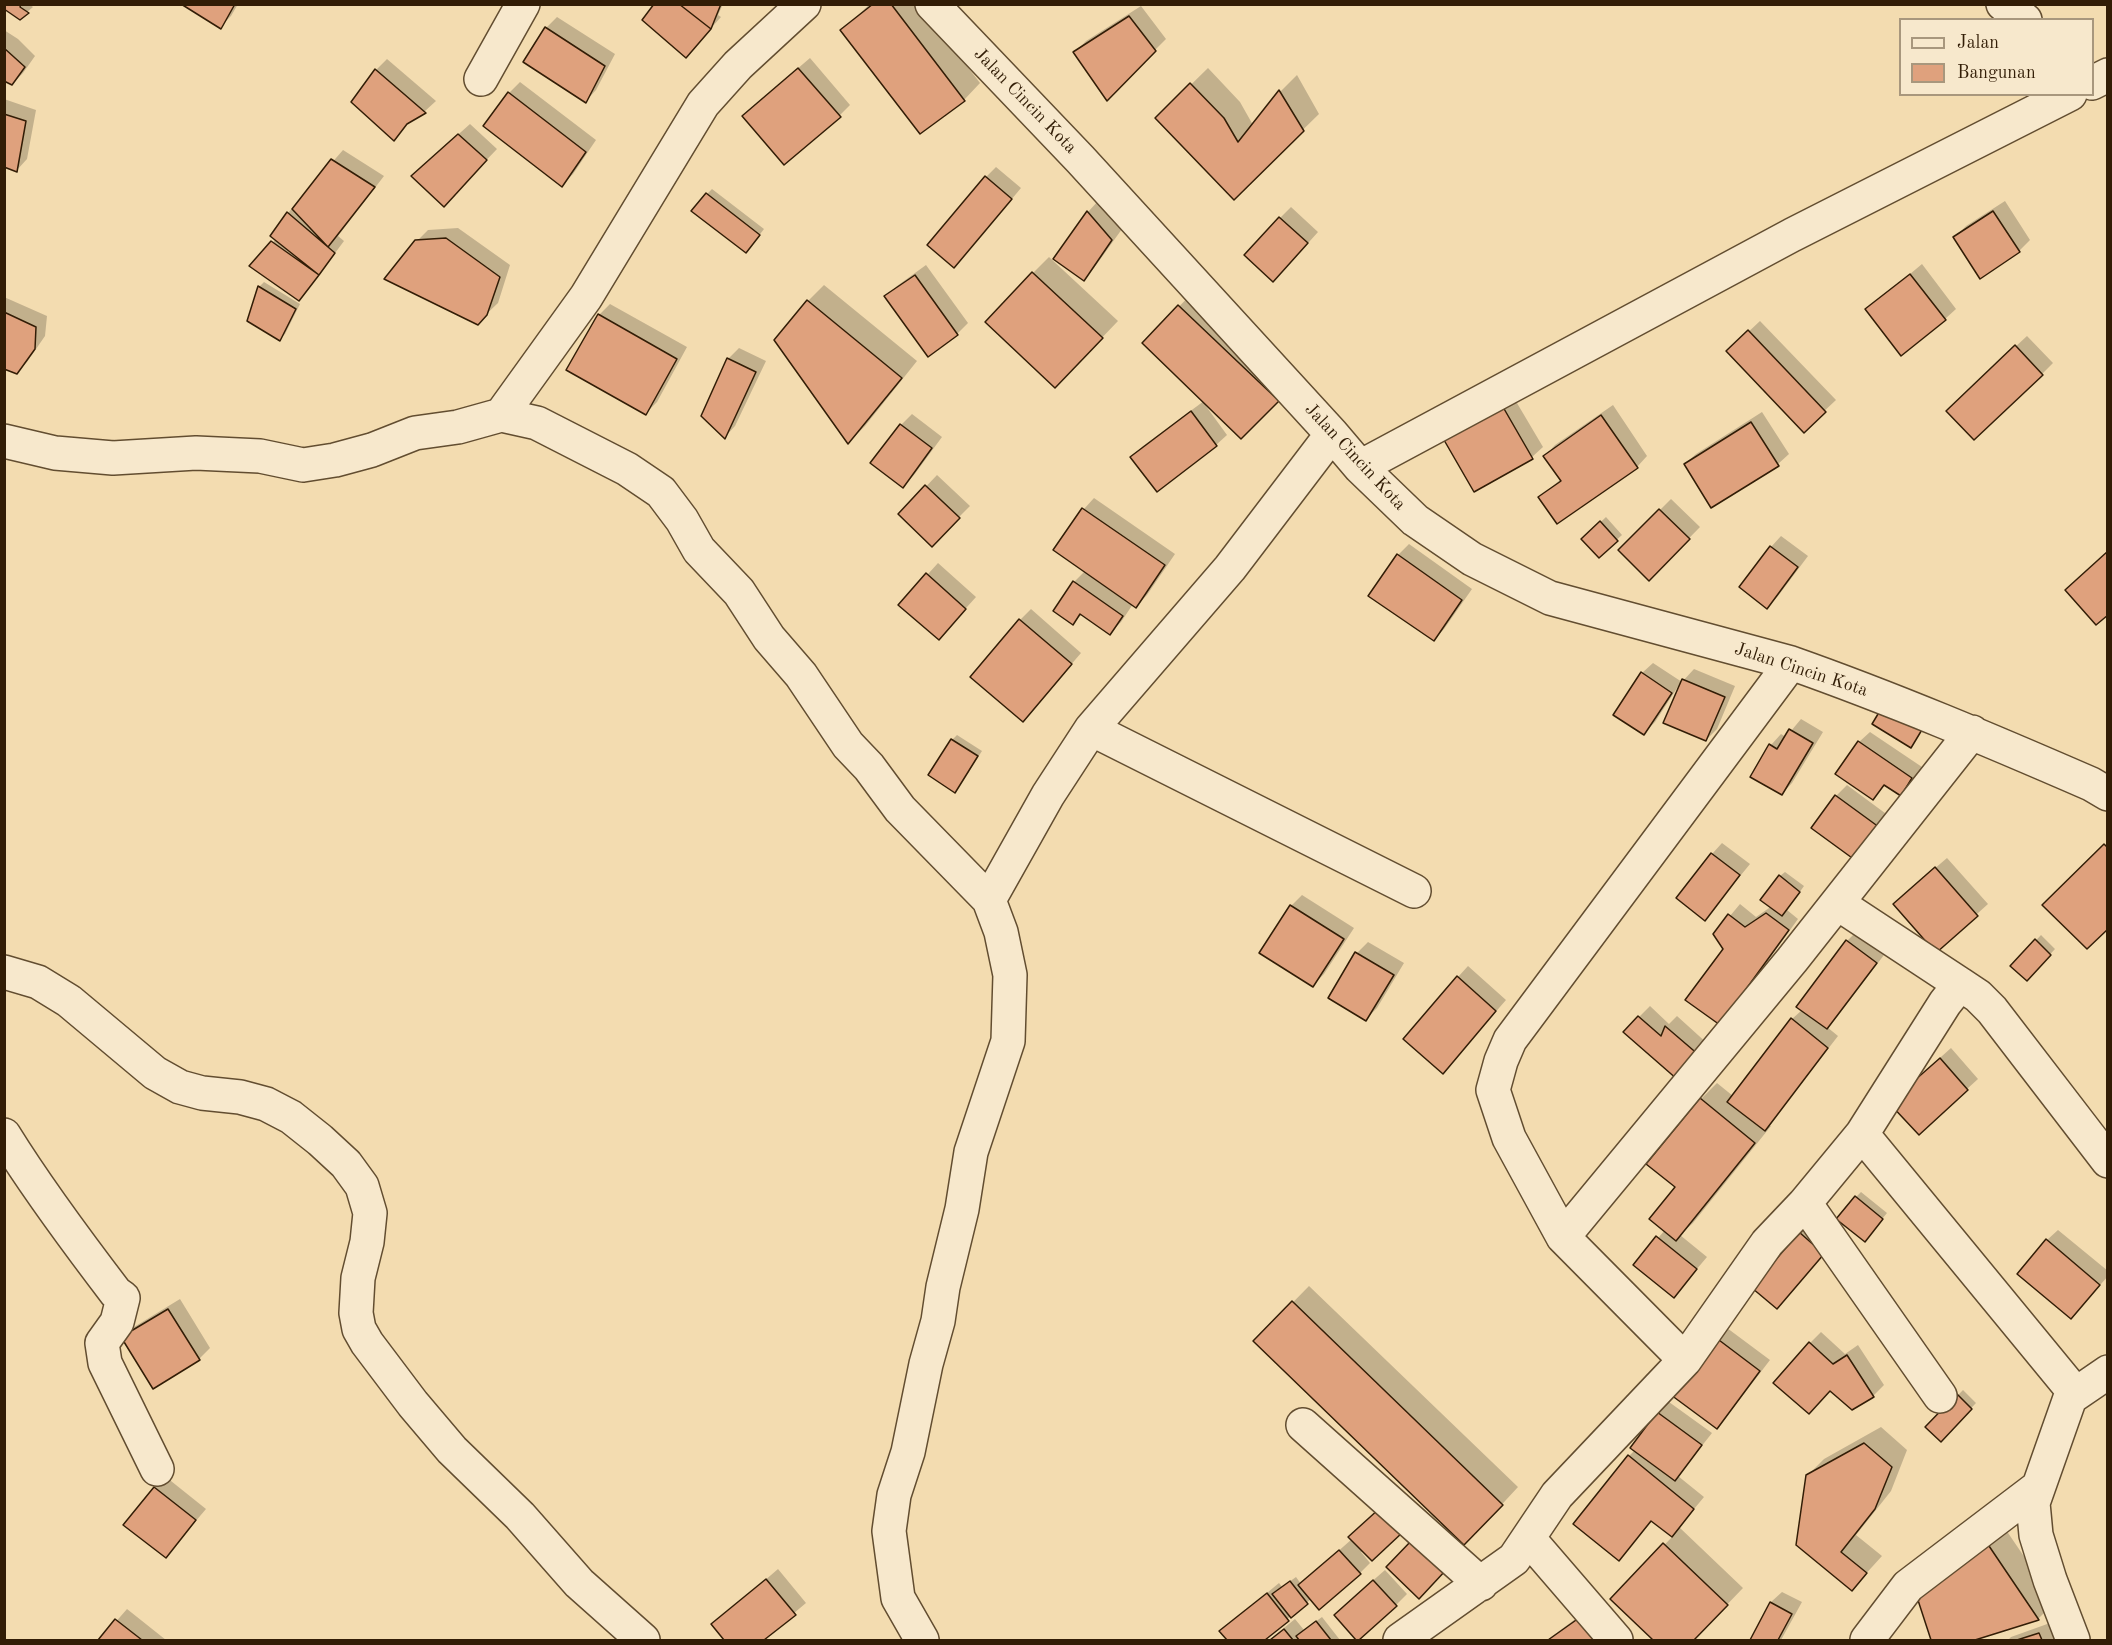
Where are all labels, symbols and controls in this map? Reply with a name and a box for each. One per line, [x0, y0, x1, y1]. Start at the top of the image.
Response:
legend [1899, 18, 2094, 96]
text: Jalan [1957, 34, 1999, 52]
street label: Jalan Cincin Kota [969, 44, 1081, 158]
text: Bangunan [1957, 64, 2036, 82]
street label: Jalan Cincin Kota [1300, 399, 1410, 515]
street label: Jalan Cincin Kota [1732, 638, 1870, 702]

